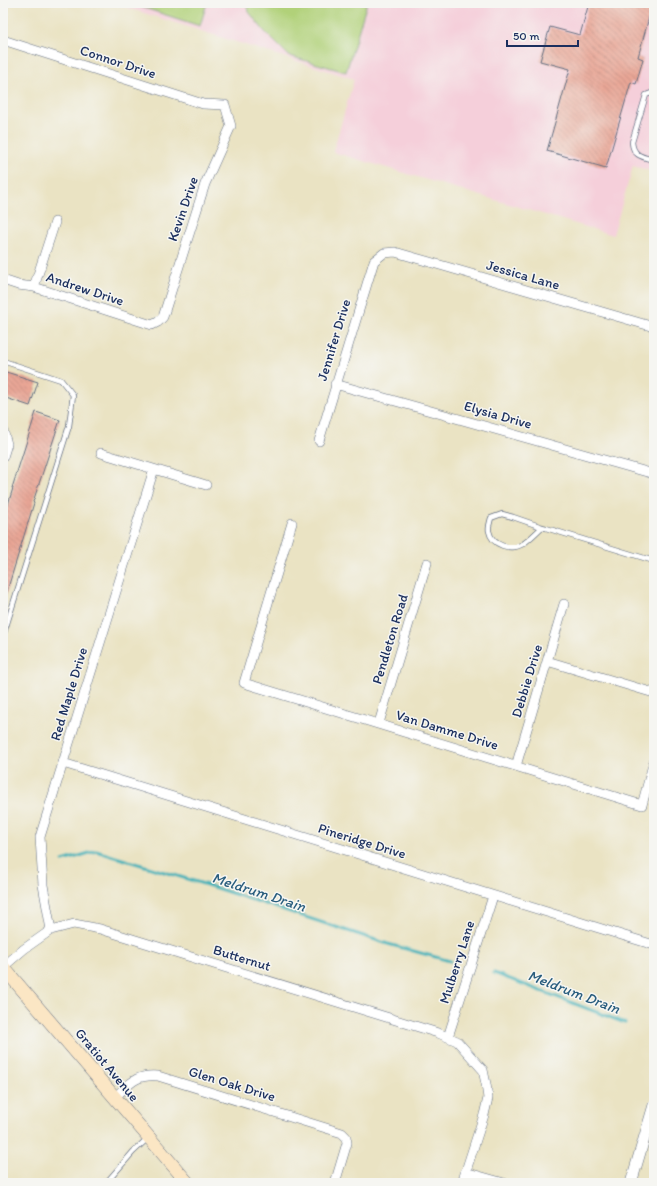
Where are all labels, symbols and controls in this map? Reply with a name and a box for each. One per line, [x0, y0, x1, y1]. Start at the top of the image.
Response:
scale bar [507, 22, 578, 48]
text: 50 m [513, 29, 539, 43]
street label: Connor Drive [78, 42, 158, 82]
street label: Kevin Drive [164, 174, 202, 244]
street label: Jessica Lane [484, 256, 562, 294]
street label: Andrew Drive [44, 268, 126, 310]
street label: Jennifer Drive [314, 297, 355, 383]
street label: Elysia Drive [462, 397, 534, 433]
street label: Pendleton Road [368, 592, 412, 686]
street label: Debbie Drive [508, 642, 546, 720]
street label: Red Maple Drive [47, 645, 91, 743]
street label: Van Damme Drive [394, 706, 501, 754]
street label: Pineridge Drive [316, 820, 408, 862]
water label: Meldrum Drain [210, 868, 308, 916]
street label: Mulberry Lane [436, 918, 479, 1006]
street label: Butternut [211, 941, 273, 975]
water label: Meldrum Drain [525, 966, 623, 1018]
street label: Gratiot Avenue [71, 1025, 143, 1105]
street label: Glen Oak Drive [187, 1063, 278, 1105]

